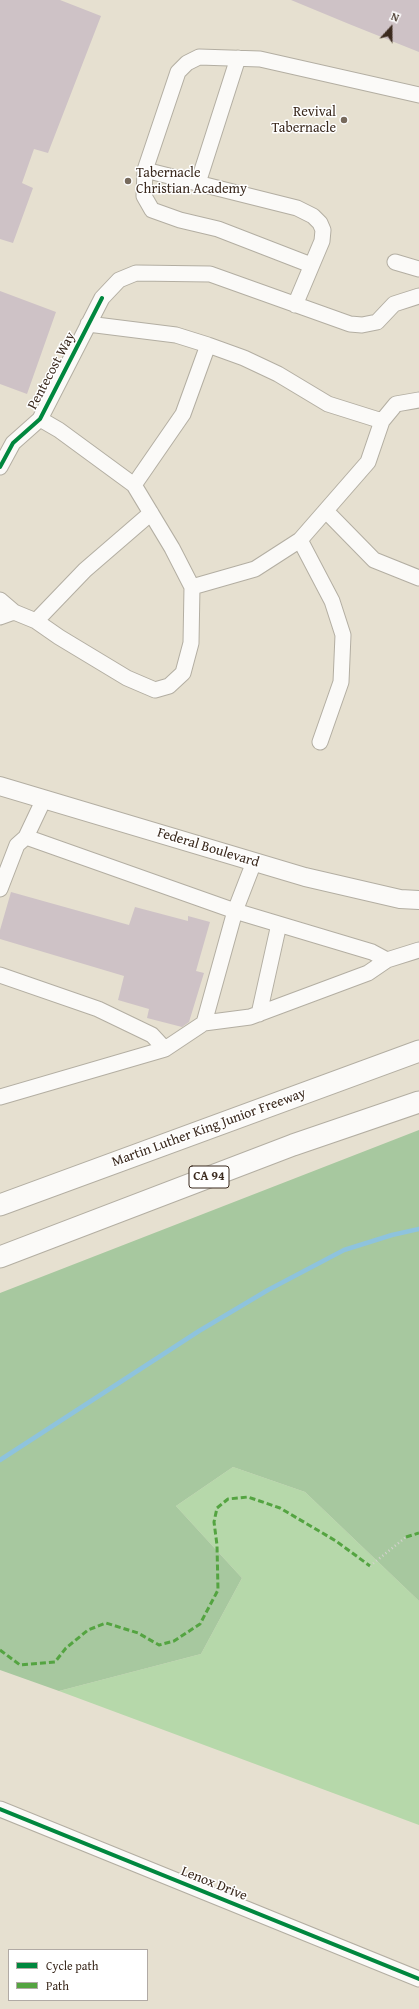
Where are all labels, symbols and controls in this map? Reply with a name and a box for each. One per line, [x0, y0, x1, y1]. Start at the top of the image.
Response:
north arrow [371, 8, 411, 48]
text: N [389, 8, 402, 26]
place label: Revival Tabernacle [272, 104, 336, 136]
marker: Revival Tabernacle [339, 115, 349, 125]
place label: Tabernacle Christian Academy [136, 165, 247, 198]
marker: Tabernacle Christian Academy [123, 176, 133, 186]
street label: Pentecost Way [25, 329, 79, 413]
street label: Federal Boulevard [155, 825, 261, 871]
street label: Martin Luther King Junior Freeway [110, 1085, 308, 1171]
road number: CA 94 [189, 1166, 229, 1188]
street label: Lenox Drive [179, 1863, 249, 1905]
legend [8, 1949, 148, 2001]
text: Cycle path [46, 1957, 98, 1974]
text: Path [46, 1977, 69, 1994]

